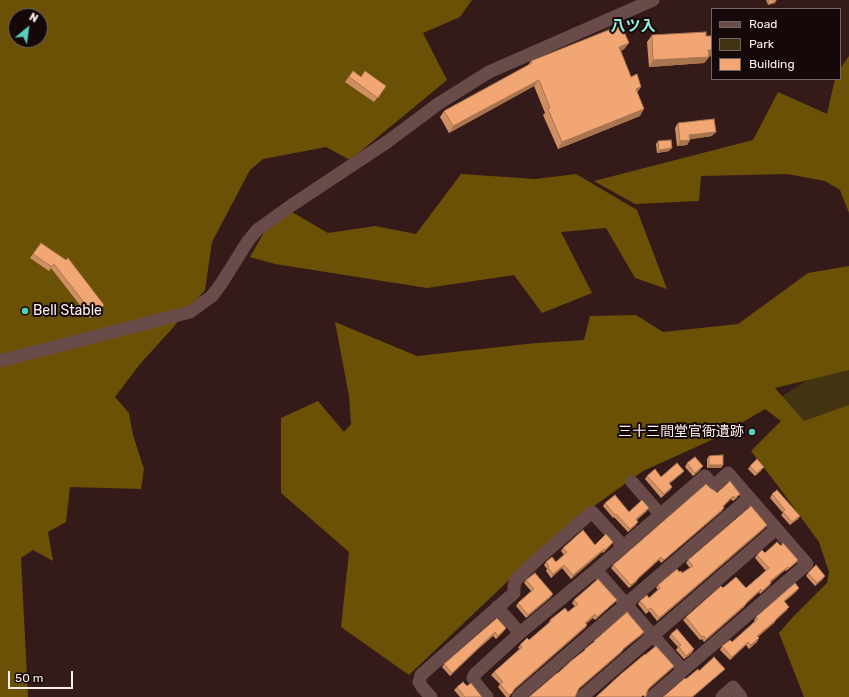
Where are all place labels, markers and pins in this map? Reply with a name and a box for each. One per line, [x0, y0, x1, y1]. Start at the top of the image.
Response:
place label: Bell Stable [33, 303, 102, 319]
marker: Bell Stable [20, 306, 30, 316]
place label: 三十三間堂官衙遺跡 [618, 424, 744, 440]
marker: 三十三間堂官衙遺跡 [747, 427, 757, 437]

